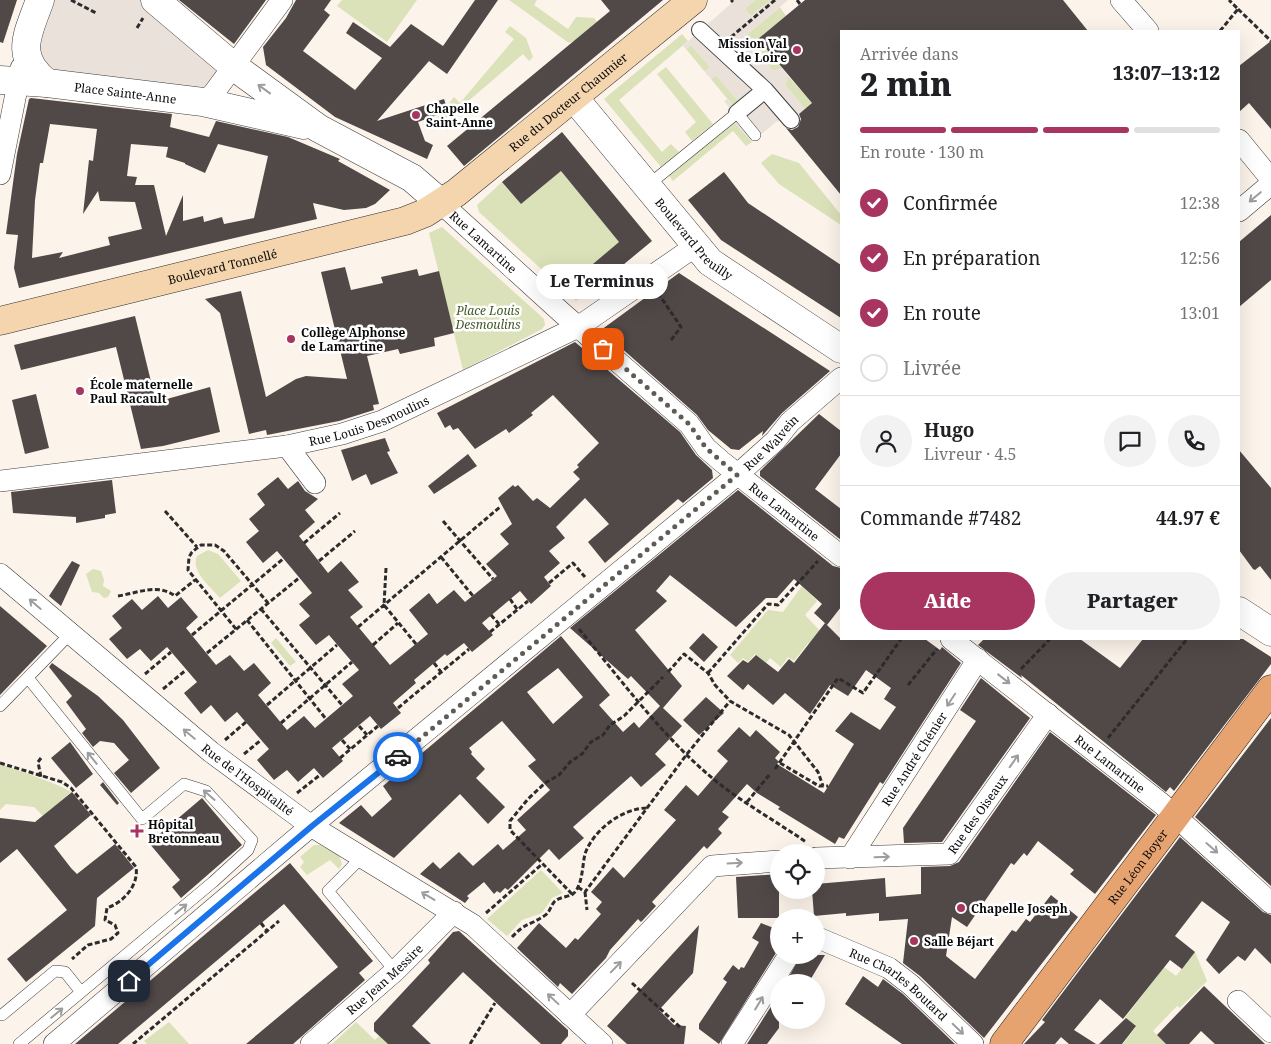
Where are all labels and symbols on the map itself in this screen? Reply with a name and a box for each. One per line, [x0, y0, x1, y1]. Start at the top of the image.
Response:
place label: Mission Val de Loire [718, 35, 788, 66]
marker: Mission Val de Loire [791, 44, 803, 56]
street label: Rue du Docteur Chaumier [505, 48, 631, 155]
street label: Place Sainte-Anne [73, 78, 177, 107]
one-way arrow [257, 84, 271, 94]
place label: Chapelle Saint-Anne [426, 100, 493, 131]
marker: Chapelle Saint-Anne [410, 109, 422, 121]
one-way arrow [1249, 192, 1262, 203]
street label: Boulevard Preuilly [652, 194, 737, 284]
street label: Rue Lamartine [446, 207, 521, 277]
street label: Boulevard Tonnellé [166, 244, 279, 288]
callout: Le Terminus [537, 264, 669, 299]
park label: Place Louis Desmoulins [454, 302, 521, 333]
place label: Collège Alphonse de Lamartine [301, 324, 406, 355]
pin [582, 328, 624, 370]
marker: Collège Alphonse de Lamartine [285, 333, 297, 345]
place label: École maternelle Paul Racault [90, 376, 193, 407]
marker: École maternelle Paul Racault [74, 385, 86, 397]
street label: Rue Louis Desmoulins [307, 391, 432, 450]
street label: Rue Walvein [739, 410, 802, 474]
street label: Rue Lamartine [746, 478, 823, 544]
one-way arrow [29, 599, 42, 610]
one-way arrow [997, 674, 1010, 685]
one-way arrow [946, 693, 956, 707]
street label: Rue André Chénier [877, 708, 951, 809]
one-way arrow [183, 728, 196, 739]
street label: Rue Lamartine [1071, 730, 1149, 796]
courier [373, 732, 423, 782]
street label: Rue de l'Hospitalité [198, 739, 297, 819]
one-way arrow [87, 751, 98, 764]
one-way arrow [1009, 754, 1019, 768]
street label: Rue des Oiseaux [943, 771, 1011, 857]
one-way arrow [203, 790, 216, 801]
place label: Hôpital Bretonneau [148, 816, 220, 847]
marker: Hôpital Bretonneau [130, 824, 144, 838]
street label: Rue Léon Boyer [1104, 825, 1172, 908]
one-way arrow [1205, 843, 1218, 854]
one-way arrow [874, 852, 890, 862]
one-way arrow [726, 859, 742, 868]
one-way arrow [421, 891, 435, 901]
place label: Chapelle Joseph [971, 900, 1068, 917]
marker: Chapelle Joseph [955, 902, 967, 914]
one-way arrow [175, 903, 188, 915]
place label: Salle Béjart [924, 933, 994, 950]
marker: Salle Béjart [908, 935, 920, 947]
street label: Rue Jean Messire [342, 940, 426, 1018]
street label: Rue Charles Boutard [847, 944, 952, 1024]
pin [108, 960, 150, 1002]
one-way arrow [610, 961, 622, 974]
one-way arrow [547, 993, 560, 1005]
one-way arrow [755, 997, 765, 1011]
one-way arrow [50, 1007, 63, 1019]
one-way arrow [951, 1023, 964, 1035]

